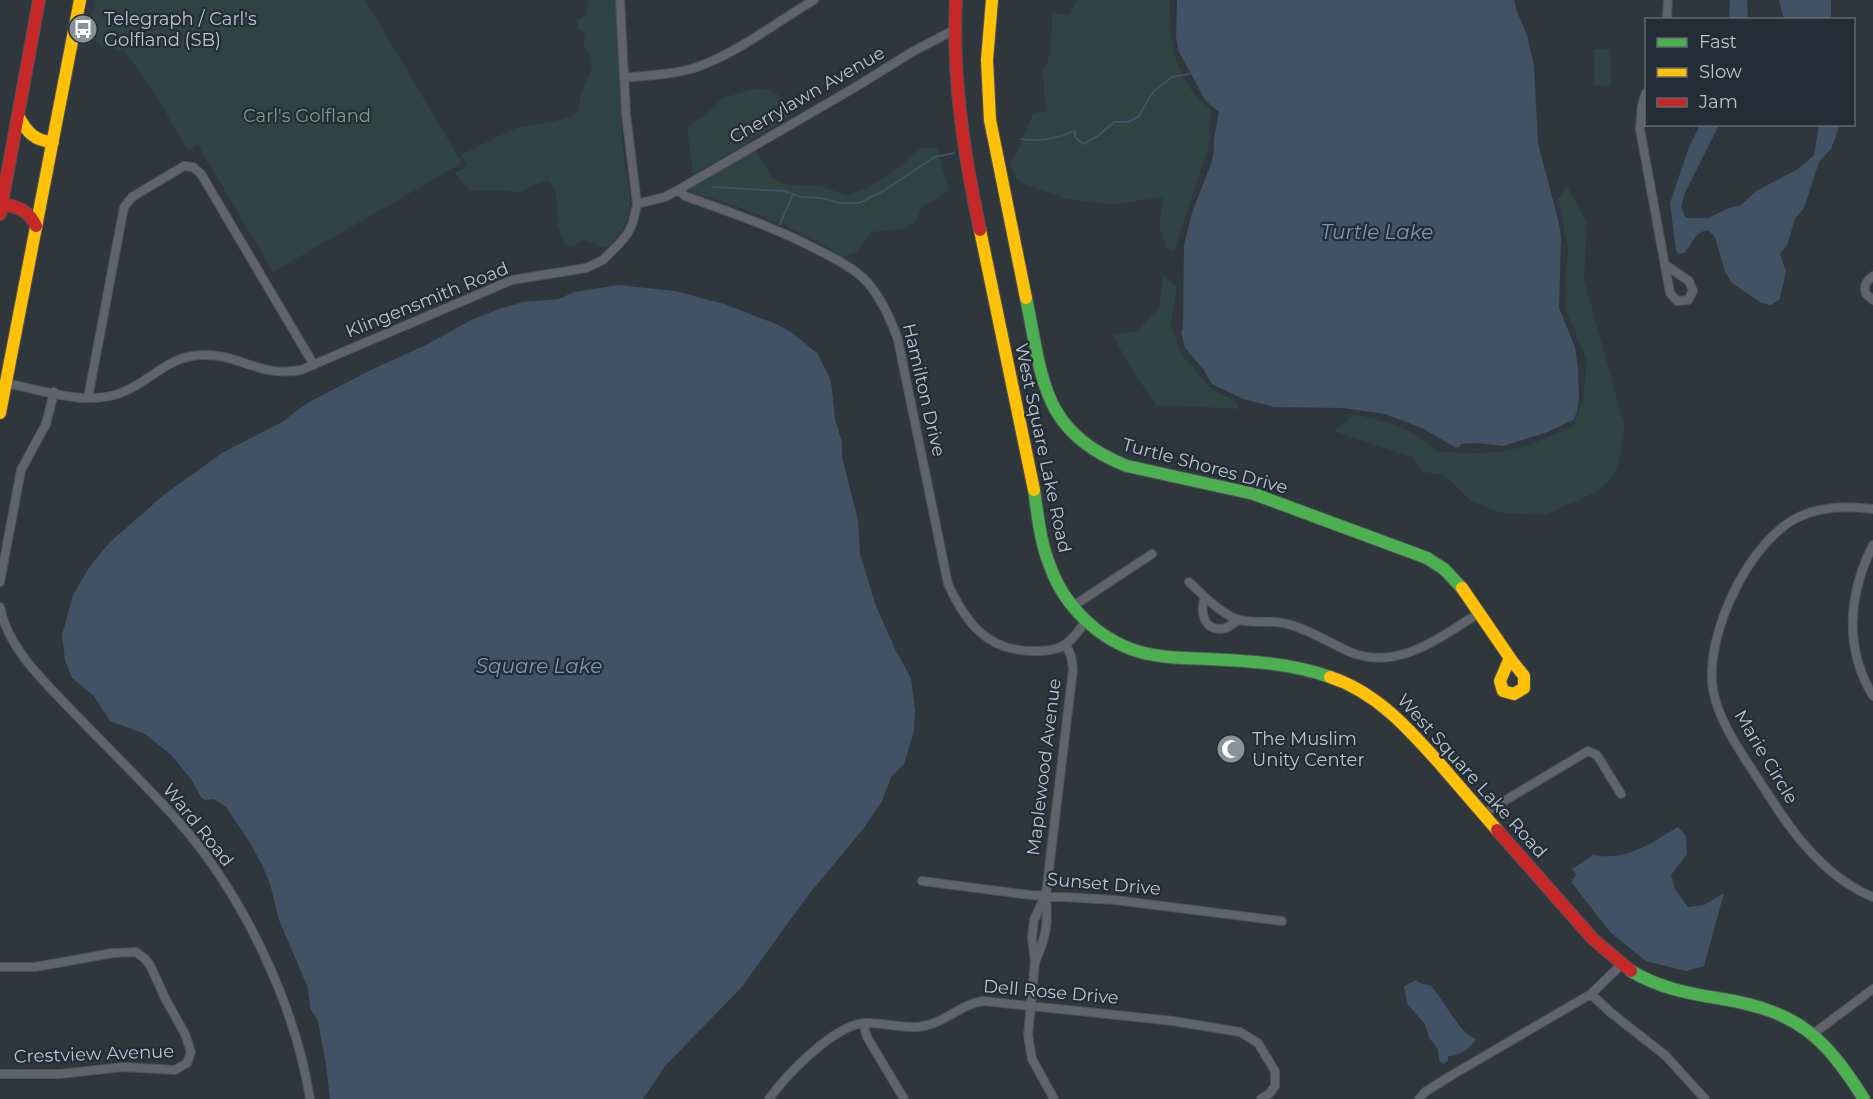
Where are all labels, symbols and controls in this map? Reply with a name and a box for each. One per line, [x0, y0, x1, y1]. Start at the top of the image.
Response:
place label: Telegraph / Carl's Golfland (SB) [104, 8, 257, 51]
bus stop icon: Telegraph / Carl's Golfland (SB) [67, 13, 99, 45]
legend [1645, 18, 1855, 126]
text: Fast [1699, 31, 1737, 53]
street label: Cherrylawn Avenue [725, 41, 889, 148]
text: Slow [1699, 61, 1742, 83]
text: Jam [1698, 91, 1738, 113]
park label: Carl's Golfland [243, 105, 371, 127]
water label: Turtle Lake [1321, 220, 1433, 244]
street label: Klingensmith Road [342, 257, 512, 343]
street label: Hamilton Drive [898, 321, 950, 459]
street label: West Square Lake Road [1010, 341, 1076, 555]
street label: Turtle Shores Drive [1120, 433, 1290, 499]
water label: Square Lake [476, 654, 602, 678]
street label: Maplewood Avenue [1022, 677, 1066, 857]
street label: West Square Lake Road [1392, 689, 1552, 863]
street label: Marie Circle [1729, 706, 1803, 808]
place label: The Muslim Unity Center [1252, 728, 1365, 771]
mosque icon: The Muslim Unity Center [1215, 733, 1247, 765]
street label: Ward Road [158, 779, 238, 871]
street label: Sunset Drive [1046, 868, 1162, 900]
street label: Dell Rose Drive [982, 975, 1120, 1009]
street label: Crestview Avenue [14, 1040, 175, 1068]

